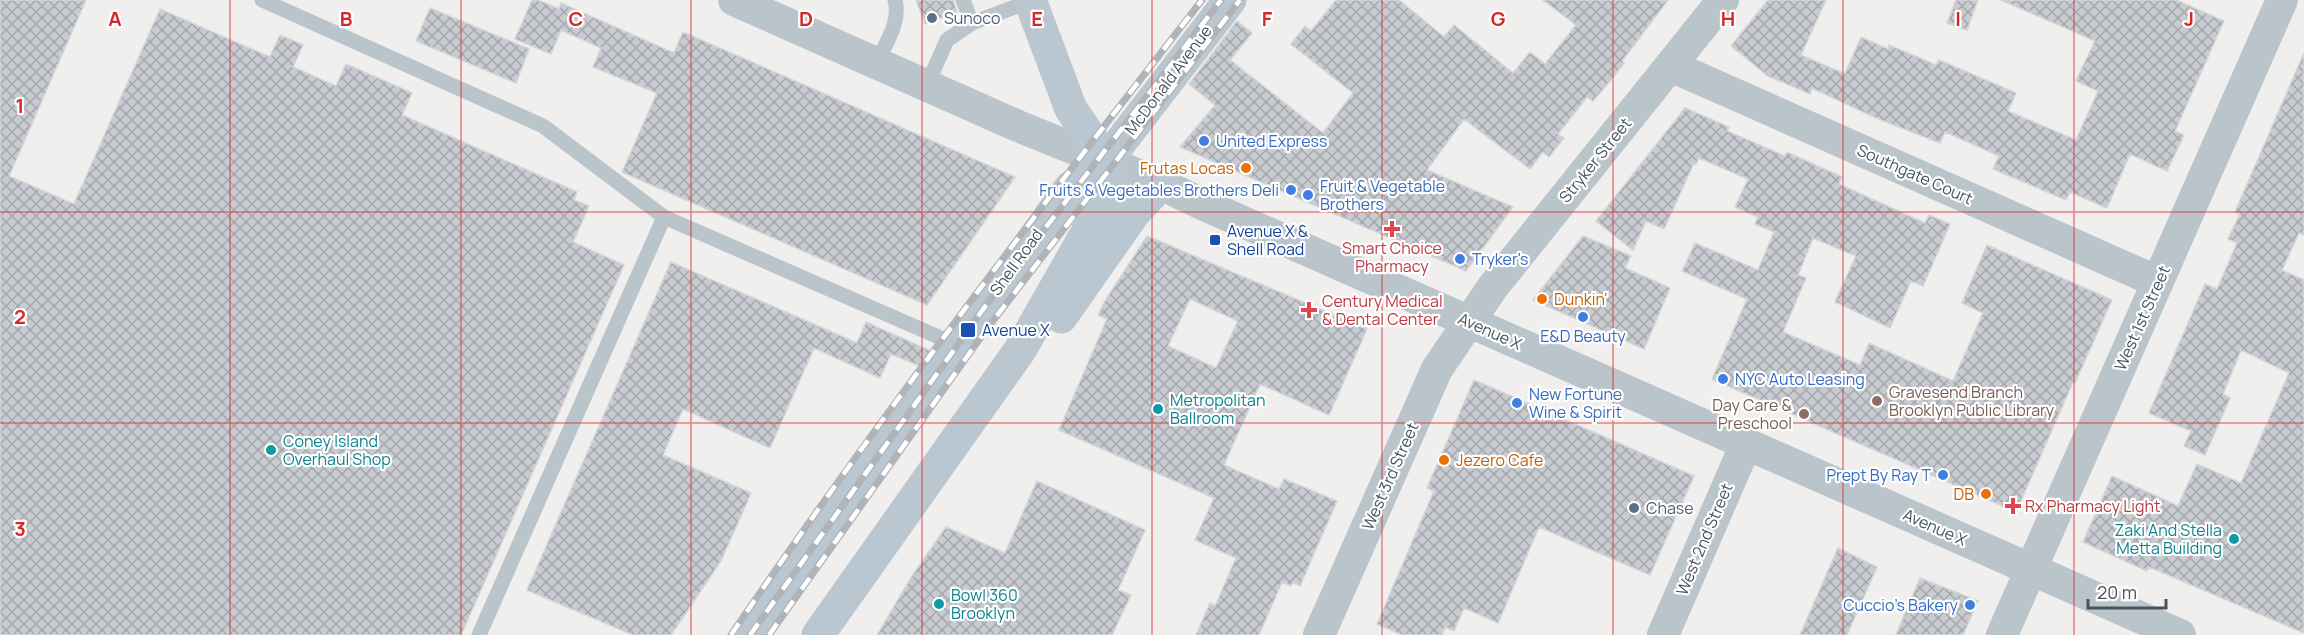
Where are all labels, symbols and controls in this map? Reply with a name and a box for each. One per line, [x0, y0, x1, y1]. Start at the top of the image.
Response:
text: A [108, 5, 122, 32]
text: B [340, 5, 353, 32]
text: C [569, 5, 583, 32]
text: D [799, 5, 813, 32]
text: E [1031, 5, 1043, 32]
text: F [1262, 5, 1273, 32]
text: G [1491, 5, 1506, 32]
text: H [1721, 5, 1735, 32]
text: I [1955, 5, 1961, 32]
text: J [2184, 5, 2194, 32]
place label: Sunoco [944, 7, 1000, 29]
marker: Sunoco [925, 11, 939, 25]
street label: McDonald Avenue [1119, 21, 1217, 139]
text: 1 [16, 92, 24, 119]
street label: Stryker Street [1554, 113, 1636, 207]
place label: United Express [1216, 130, 1327, 152]
marker: United Express [1197, 134, 1211, 148]
street label: Southgate Court [1854, 139, 1976, 209]
place label: Frutas Locas [1140, 157, 1234, 179]
marker: Frutas Locas [1239, 161, 1253, 175]
place label: Fruit & Vegetable Brothers [1320, 175, 1445, 215]
place label: Fruits & Vegetables Brothers Deli [1039, 179, 1279, 201]
marker: Fruits & Vegetables Brothers Deli [1284, 183, 1298, 197]
marker: Fruit & Vegetable Brothers [1301, 188, 1315, 202]
place label: Avenue X & Shell Road [1227, 220, 1309, 260]
marker: Smart Choice Pharmacy [1385, 222, 1399, 236]
street label: Shell Road [984, 224, 1048, 300]
marker: Avenue X & Shell Road [1208, 233, 1222, 247]
place label: Smart Choice Pharmacy [1342, 237, 1442, 277]
place label: Tryker's [1472, 248, 1528, 270]
marker: Tryker's [1453, 252, 1467, 266]
street label: West 1st Street [2109, 262, 2175, 374]
place label: Dunkin' [1554, 288, 1608, 310]
place label: Century Medical & Dental Center [1322, 290, 1443, 330]
marker: Dunkin' [1535, 292, 1549, 306]
marker: Century Medical & Dental Center [1300, 301, 1318, 319]
text: 2 [14, 303, 26, 330]
street label: Avenue X [1455, 307, 1526, 355]
marker: E&D Beauty [1576, 310, 1590, 324]
place label: Avenue X [982, 319, 1050, 341]
marker: Avenue X [959, 321, 977, 339]
place label: E&D Beauty [1540, 325, 1626, 347]
place label: NYC Auto Leasing [1735, 368, 1865, 390]
marker: NYC Auto Leasing [1716, 372, 1730, 386]
place label: Gravesend Branch Brooklyn Public Library [1889, 381, 2055, 421]
place label: New Fortune Wine & Spirit [1529, 383, 1622, 423]
place label: Metropolitan Ballroom [1170, 389, 1266, 429]
place label: Day Care & Preschool [1712, 394, 1793, 434]
marker: Gravesend Branch Brooklyn Public Library [1870, 394, 1884, 408]
marker: New Fortune Wine & Spirit [1510, 396, 1524, 410]
marker: Metropolitan Ballroom [1151, 402, 1165, 416]
marker: Day Care & Preschool [1797, 407, 1811, 421]
street label: West 3rd Street [1356, 419, 1424, 533]
place label: Coney Island Overhaul Shop [283, 430, 391, 470]
marker: Coney Island Overhaul Shop [264, 443, 278, 457]
place label: Jezero Cafe [1456, 449, 1543, 471]
marker: Jezero Cafe [1437, 453, 1451, 467]
place label: Prept By Ray T [1826, 464, 1931, 486]
marker: Prept By Ray T [1936, 468, 1950, 482]
street label: West 2nd Street [1671, 480, 1737, 598]
place label: DB [1953, 483, 1974, 505]
marker: DB [1979, 487, 1993, 501]
place label: Rx Pharmacy Light [2025, 495, 2160, 517]
place label: Chase [1646, 497, 1694, 519]
marker: Rx Pharmacy Light [2006, 499, 2020, 513]
marker: Chase [1627, 501, 1641, 515]
street label: Avenue X [1900, 503, 1971, 551]
text: 3 [14, 515, 26, 542]
place label: Zaki And Stella Metta Building [2114, 519, 2222, 559]
marker: Zaki And Stella Metta Building [2227, 532, 2241, 546]
scale bar [2088, 572, 2166, 610]
text: 20 m [2097, 580, 2137, 604]
place label: Bowl 360 Brooklyn [951, 584, 1018, 624]
place label: Cuccio's Bakery [1843, 594, 1959, 616]
marker: Bowl 360 Brooklyn [932, 597, 946, 611]
marker: Cuccio's Bakery [1963, 598, 1977, 612]

